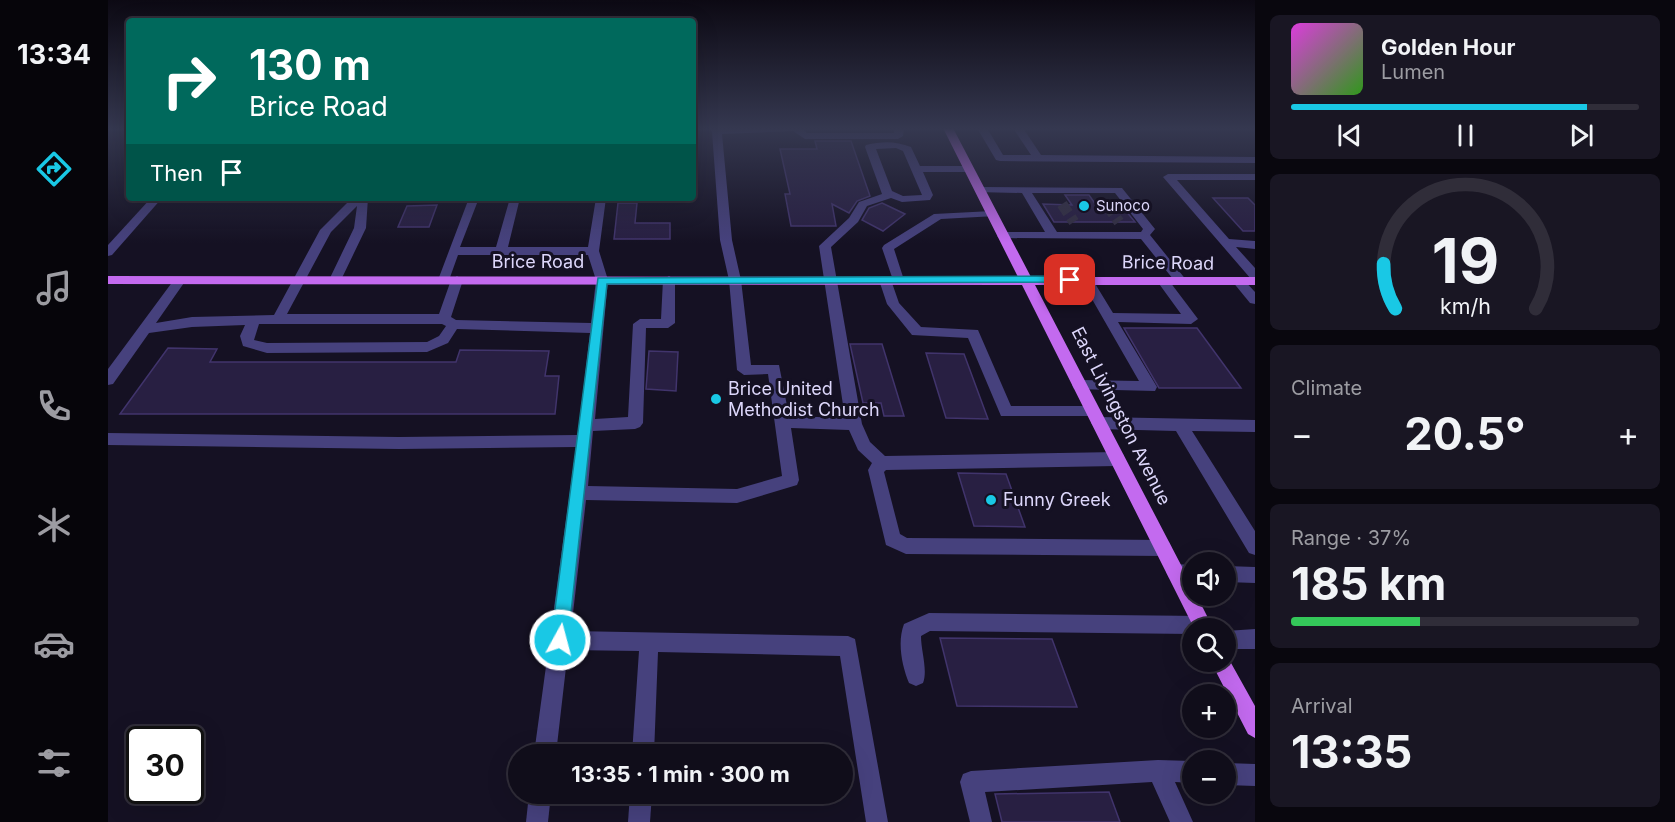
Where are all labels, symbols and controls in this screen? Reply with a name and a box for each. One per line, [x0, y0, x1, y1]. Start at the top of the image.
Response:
text: Golden Hour [1381, 34, 1515, 60]
text: 13:34 [17, 38, 91, 71]
text: 130 m [249, 39, 371, 90]
icon: right [150, 42, 228, 120]
text: Lumen [1381, 60, 1445, 84]
text: Brice Road [249, 90, 388, 123]
icon: previous [1333, 119, 1366, 152]
icon: pause [1449, 119, 1482, 152]
icon: next [1565, 119, 1598, 152]
icon: directions [33, 148, 75, 190]
icon: arrive [215, 156, 248, 189]
text: Then [150, 160, 203, 186]
place label: Sunoco [1096, 196, 1150, 215]
marker: Sunoco [1077, 199, 1091, 213]
text: 19 [1431, 223, 1499, 298]
street label: Brice Road [492, 251, 584, 272]
street label: Brice Road [1122, 251, 1214, 274]
pin [1044, 254, 1095, 305]
icon: arrive [1053, 263, 1086, 296]
icon: music [33, 267, 75, 309]
text: km/h [1440, 293, 1490, 319]
street label: East Livingston Avenue [1067, 323, 1176, 508]
text: Climate [1291, 376, 1362, 400]
place label: Brice United Methodist Church [728, 378, 880, 420]
icon: phone [33, 385, 75, 427]
marker: Brice United Methodist Church [709, 392, 723, 406]
text: 20.5° [1404, 406, 1526, 461]
text: − [1291, 414, 1313, 454]
text: + [1617, 414, 1639, 454]
place label: Funny Greek [1003, 489, 1111, 510]
marker: Funny Greek [984, 493, 998, 507]
icon: climate [33, 504, 75, 546]
text: Range · 37% [1291, 526, 1411, 550]
map controls [1182, 552, 1236, 804]
button: sound [1182, 552, 1236, 606]
text: 185 km [1291, 556, 1446, 611]
position arrow [528, 608, 592, 672]
button: search [1182, 618, 1236, 672]
icon: car [33, 623, 75, 665]
button: + [1182, 684, 1236, 738]
text: Arrival [1291, 694, 1353, 718]
text: 13:35 [1291, 724, 1412, 779]
speed limit sign: 30 [126, 726, 204, 804]
icon: filters [33, 742, 75, 784]
button: − [1182, 750, 1236, 804]
text: 13:35 · 1 min · 300 m [571, 761, 790, 787]

